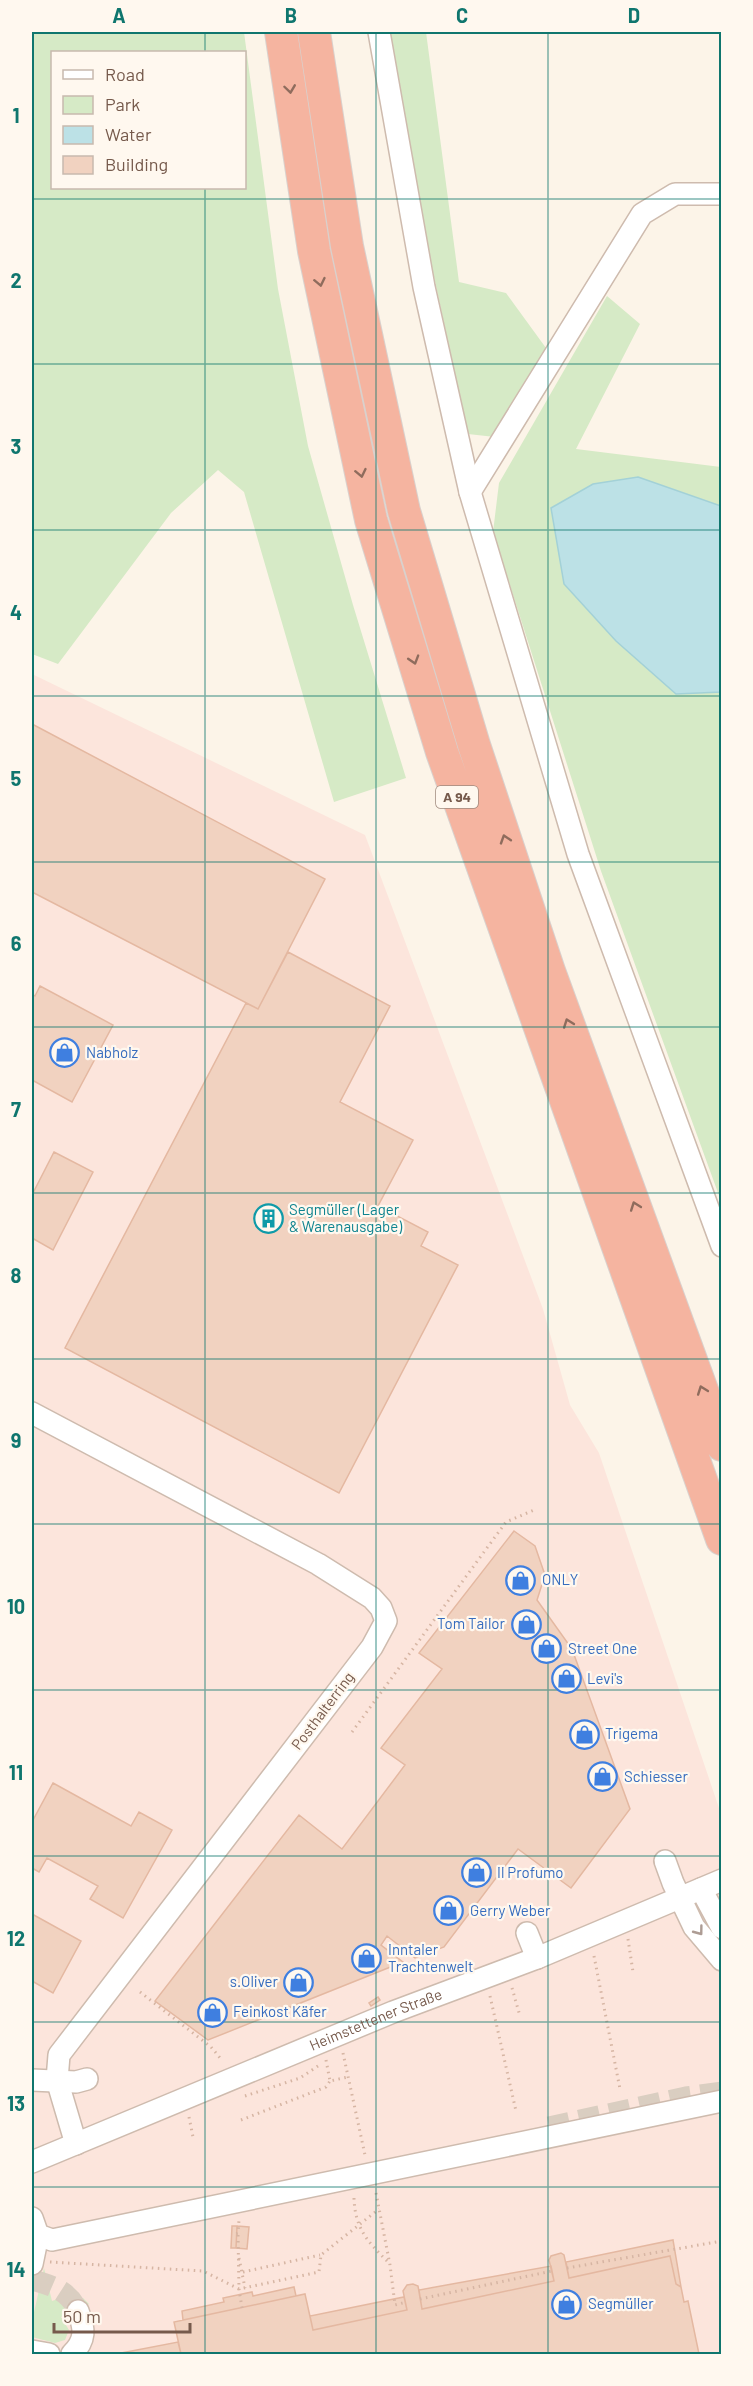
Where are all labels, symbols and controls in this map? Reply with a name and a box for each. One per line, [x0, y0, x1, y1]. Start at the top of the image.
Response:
text: A [112, 3, 126, 27]
text: B [285, 3, 297, 27]
text: C [456, 3, 468, 27]
text: D [628, 3, 640, 27]
legend [51, 51, 246, 189]
text: Road [105, 63, 145, 85]
one-way arrow [283, 85, 295, 94]
text: Park [105, 93, 140, 115]
text: 1 [12, 103, 20, 127]
text: Water [105, 123, 152, 145]
text: Building [105, 153, 168, 175]
text: 2 [10, 268, 22, 292]
one-way arrow [313, 277, 326, 287]
text: 3 [11, 434, 21, 458]
one-way arrow [354, 467, 367, 477]
text: 4 [10, 600, 22, 624]
one-way arrow [407, 654, 419, 665]
text: 5 [11, 766, 22, 790]
road number: A 94 [436, 786, 478, 808]
one-way arrow [500, 834, 512, 845]
text: 6 [11, 931, 22, 955]
one-way arrow [563, 1018, 575, 1029]
shop icon: Nabholz [49, 1037, 81, 1069]
place label: Nabholz [86, 1043, 139, 1061]
text: 7 [11, 1097, 21, 1121]
place label: Segmüller (Lager & Warenausgabe) [289, 1200, 402, 1235]
one-way arrow [630, 1202, 642, 1213]
building icon: Segmüller (Lager & Warenausgabe) [252, 1203, 284, 1235]
text: 8 [11, 1263, 22, 1287]
one-way arrow [696, 1385, 709, 1395]
text: 9 [11, 1428, 21, 1452]
shop icon: ONLY [505, 1564, 537, 1596]
place label: ONLY [542, 1570, 578, 1588]
text: 10 [7, 1594, 25, 1618]
shop icon: Tom Tailor [510, 1608, 542, 1640]
place label: Tom Tailor [437, 1614, 506, 1632]
shop icon: Street One [531, 1633, 563, 1665]
place label: Street One [568, 1639, 637, 1657]
shop icon: Levi's [550, 1663, 582, 1695]
street label: Posthalterring [287, 1668, 357, 1753]
place label: Levi's [587, 1669, 623, 1687]
shop icon: Trigema [568, 1718, 600, 1750]
place label: Trigema [605, 1724, 658, 1742]
text: 11 [9, 1760, 23, 1784]
shop icon: Schiesser [587, 1761, 619, 1793]
place label: Schiesser [624, 1767, 689, 1785]
shop icon: Il Profumo [460, 1857, 492, 1889]
place label: Il Profumo [497, 1863, 564, 1881]
shop icon: Gerry Weber [433, 1895, 465, 1927]
place label: Gerry Weber [470, 1901, 551, 1919]
one-way arrow [691, 1924, 702, 1935]
text: 12 [7, 1926, 25, 1950]
place label: Inntaler Trachtenwelt [388, 1940, 473, 1975]
shop icon: Inntaler Trachtenwelt [351, 1943, 383, 1975]
shop icon: s.Oliver [283, 1966, 315, 1998]
place label: s.Oliver [230, 1972, 279, 1990]
street label: Heimstettener Straße [306, 1984, 444, 2054]
shop icon: Feinkost Käfer [196, 1996, 228, 2028]
place label: Feinkost Käfer [233, 2002, 327, 2020]
text: 13 [7, 2091, 25, 2115]
text: 14 [6, 2257, 26, 2281]
shop icon: Segmüller [551, 2288, 583, 2320]
place label: Segmüller [588, 2294, 654, 2312]
scale bar [54, 2296, 190, 2334]
text: 50 m [63, 2305, 101, 2327]

